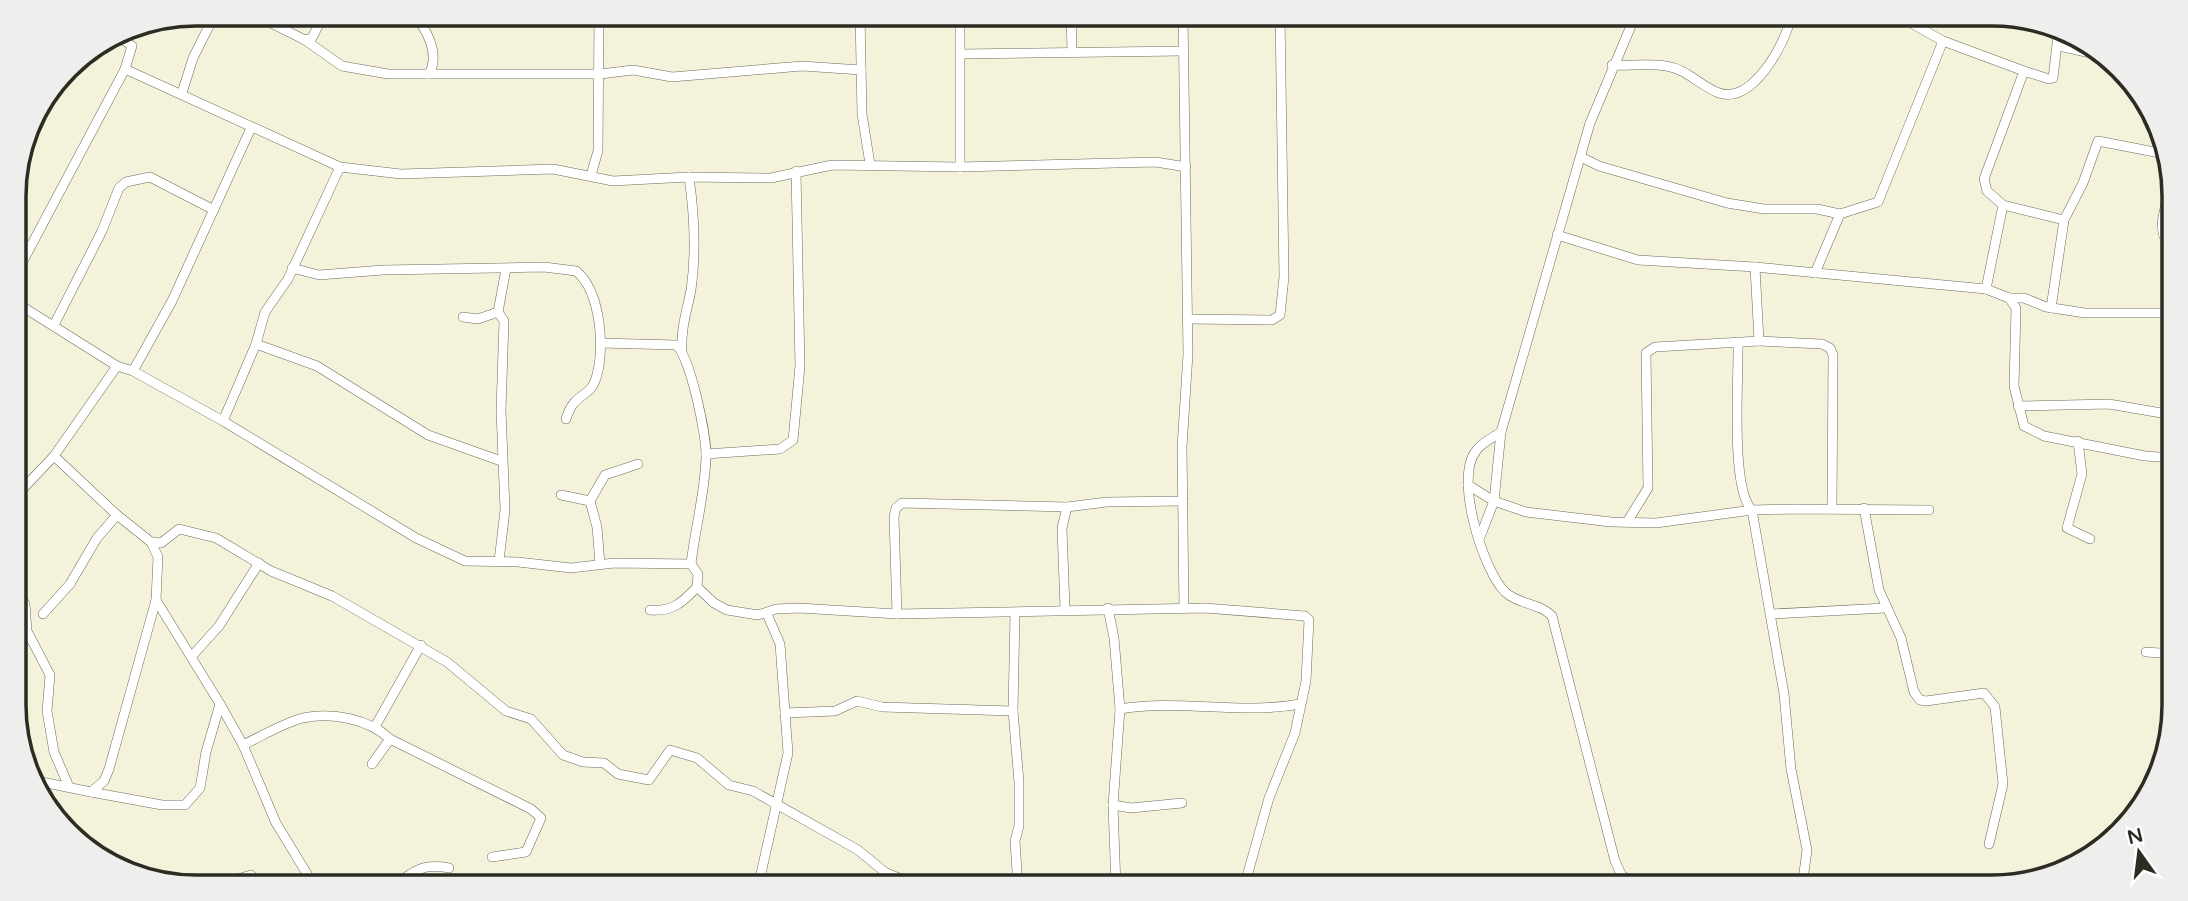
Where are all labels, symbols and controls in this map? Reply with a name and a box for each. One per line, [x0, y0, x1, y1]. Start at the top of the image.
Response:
north arrow [2104, 817, 2174, 887]
text: N [2125, 824, 2145, 849]

